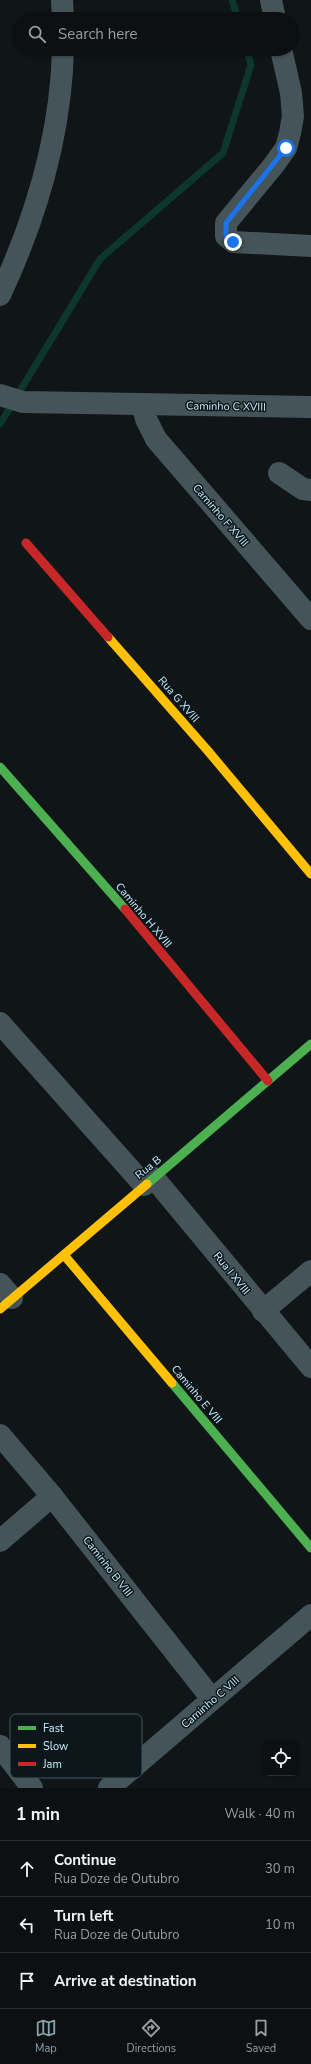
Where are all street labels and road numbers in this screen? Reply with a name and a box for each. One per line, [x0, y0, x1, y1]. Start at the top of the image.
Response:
street label: Caminho C XVIII [186, 398, 266, 415]
street label: Caminho F XVIII [189, 481, 252, 550]
street label: Rua G XVIII [155, 673, 203, 725]
street label: Caminho H XVIII [112, 880, 175, 951]
street label: Rua B [132, 1152, 165, 1183]
street label: Rua I XVIII [210, 1249, 253, 1298]
street label: Caminho E VIII [168, 1362, 225, 1427]
street label: Caminho B VIII [79, 1533, 136, 1600]
street label: Caminho C VIII [178, 1673, 243, 1732]

